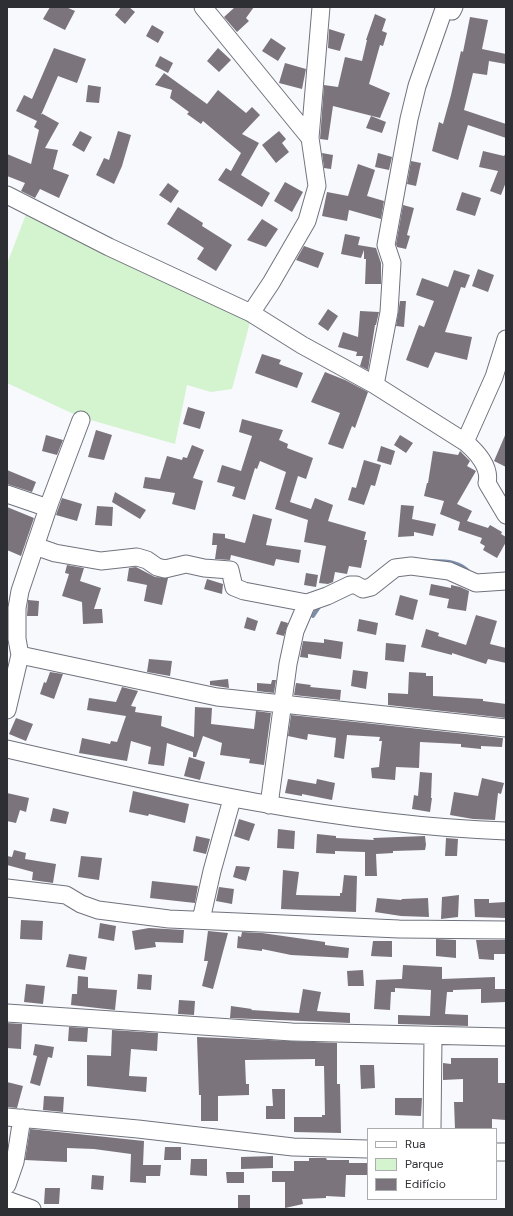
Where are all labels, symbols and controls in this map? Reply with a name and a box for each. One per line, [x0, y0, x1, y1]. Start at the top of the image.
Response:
legend [367, 1128, 497, 1200]
text: Rua [405, 1136, 426, 1152]
text: Parque [405, 1156, 444, 1172]
text: Edifício [405, 1176, 446, 1192]

